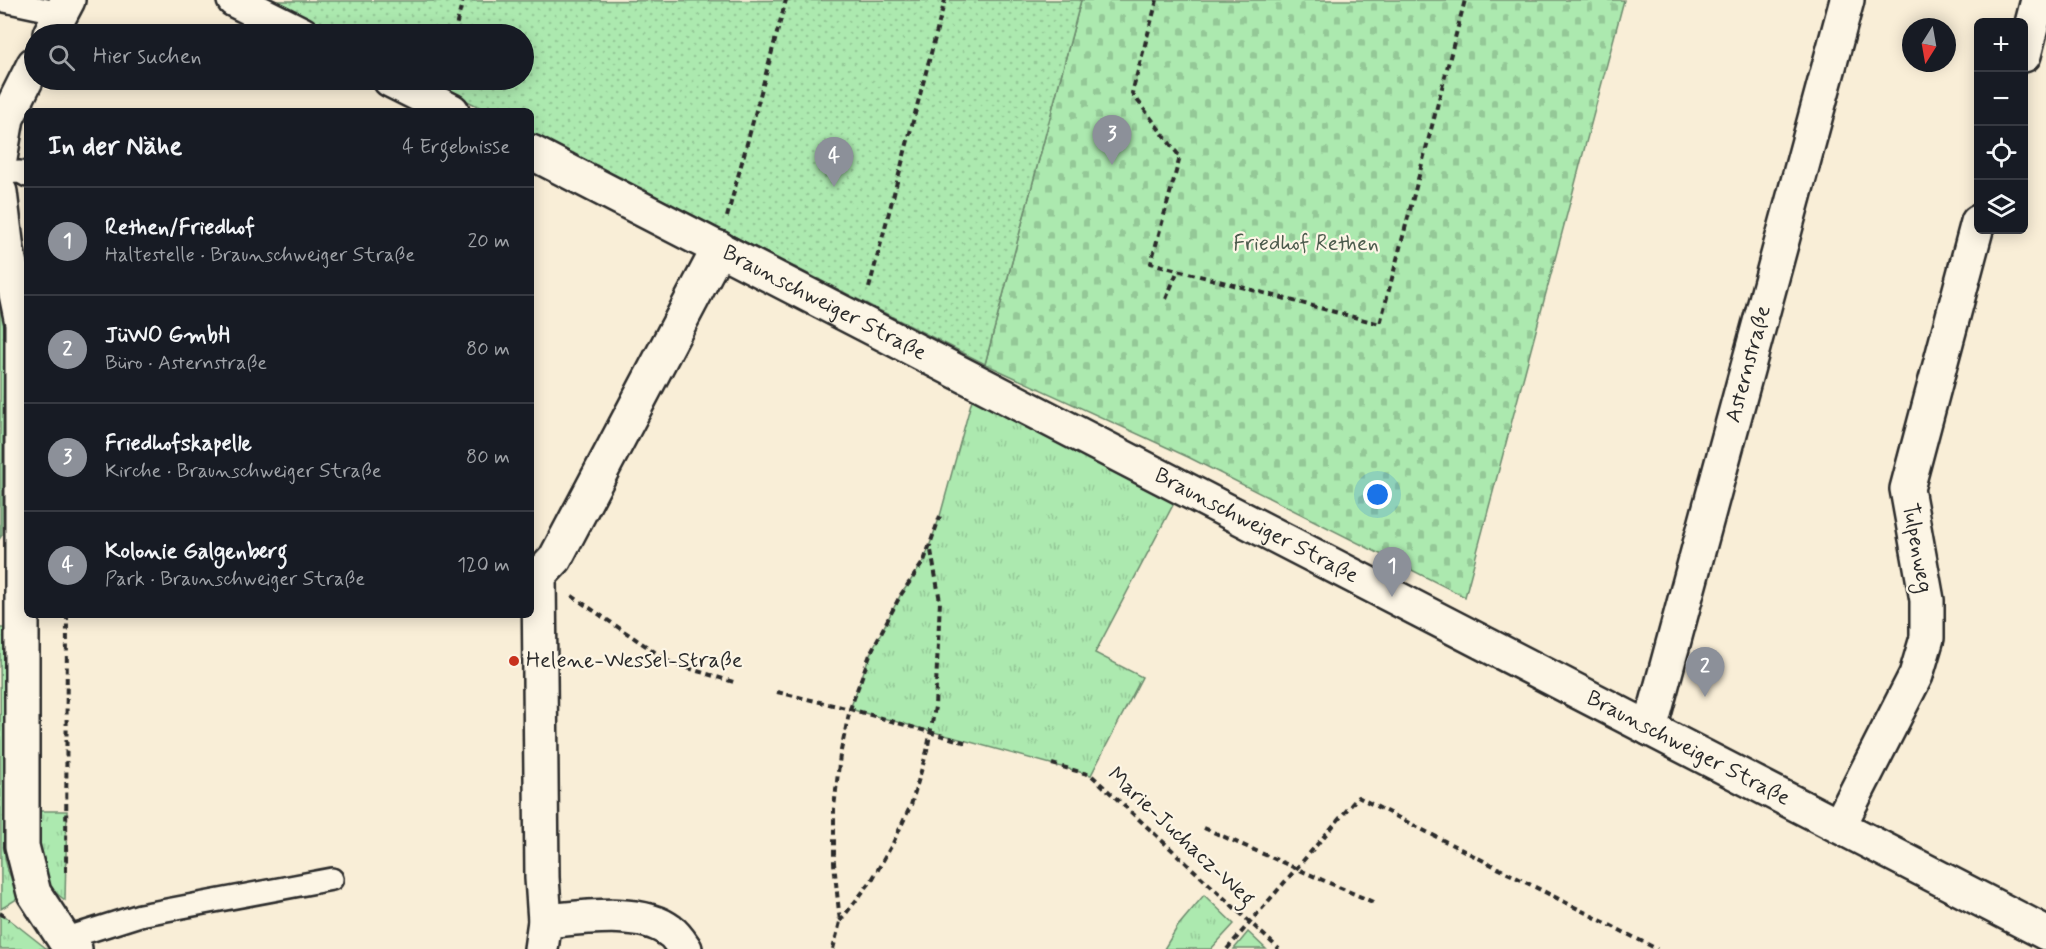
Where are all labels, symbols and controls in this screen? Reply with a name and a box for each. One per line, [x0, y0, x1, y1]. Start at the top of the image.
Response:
north arrow [1902, 18, 1956, 72]
map controls [1974, 18, 2028, 234]
button: + [1974, 18, 2028, 72]
search box [24, 24, 534, 90]
icon: search [45, 41, 78, 74]
text: Hier suchen [93, 43, 202, 71]
button: − [1974, 72, 2028, 126]
pin: 3 [1092, 116, 1132, 165]
button: locate [1974, 126, 2028, 180]
text: In der Nähe [48, 130, 182, 164]
text: 4 Ergebnisse [402, 134, 510, 161]
pin: 4 [814, 138, 854, 187]
button: layers [1974, 180, 2028, 234]
text: Rethen/Friedhof [105, 214, 255, 242]
text: 1 [63, 228, 72, 255]
text: 20 m [467, 228, 510, 255]
park label: Friedhof Rethen [1233, 230, 1379, 258]
street label: Braunschweiger Straße [718, 239, 931, 367]
text: Haltestelle · Braunschweiger Straße [105, 242, 415, 269]
street label: Asternstraße [1719, 302, 1778, 426]
text: JüWO GmbH [105, 322, 230, 350]
text: 2 [63, 336, 72, 363]
text: 80 m [466, 336, 510, 363]
text: Büro · Asternstraße [105, 350, 267, 377]
text: Friedhofskapelle [105, 430, 252, 458]
text: 3 [63, 444, 72, 471]
text: 80 m [466, 444, 510, 471]
text: Kirche · Braunschweiger Straße [105, 458, 382, 485]
street label: Braunschweiger Straße [1150, 462, 1363, 590]
your location [1363, 480, 1392, 509]
street label: Tulpenweg [1892, 501, 1939, 596]
text: Kolonie Galgenberg [105, 538, 288, 566]
pin: 1 [1372, 548, 1412, 597]
text: 4 [62, 552, 73, 579]
text: 120 m [457, 552, 510, 579]
text: Park · Braunschweiger Straße [105, 566, 365, 593]
place label: Helene-Wessel-Straße [526, 647, 743, 675]
pin: 2 [1686, 648, 1724, 697]
marker: Helene-Wessel-Straße [507, 654, 521, 668]
street label: Braunschweiger Straße [1582, 684, 1795, 813]
street label: Marie-Juchacz-Weg [1099, 761, 1261, 915]

